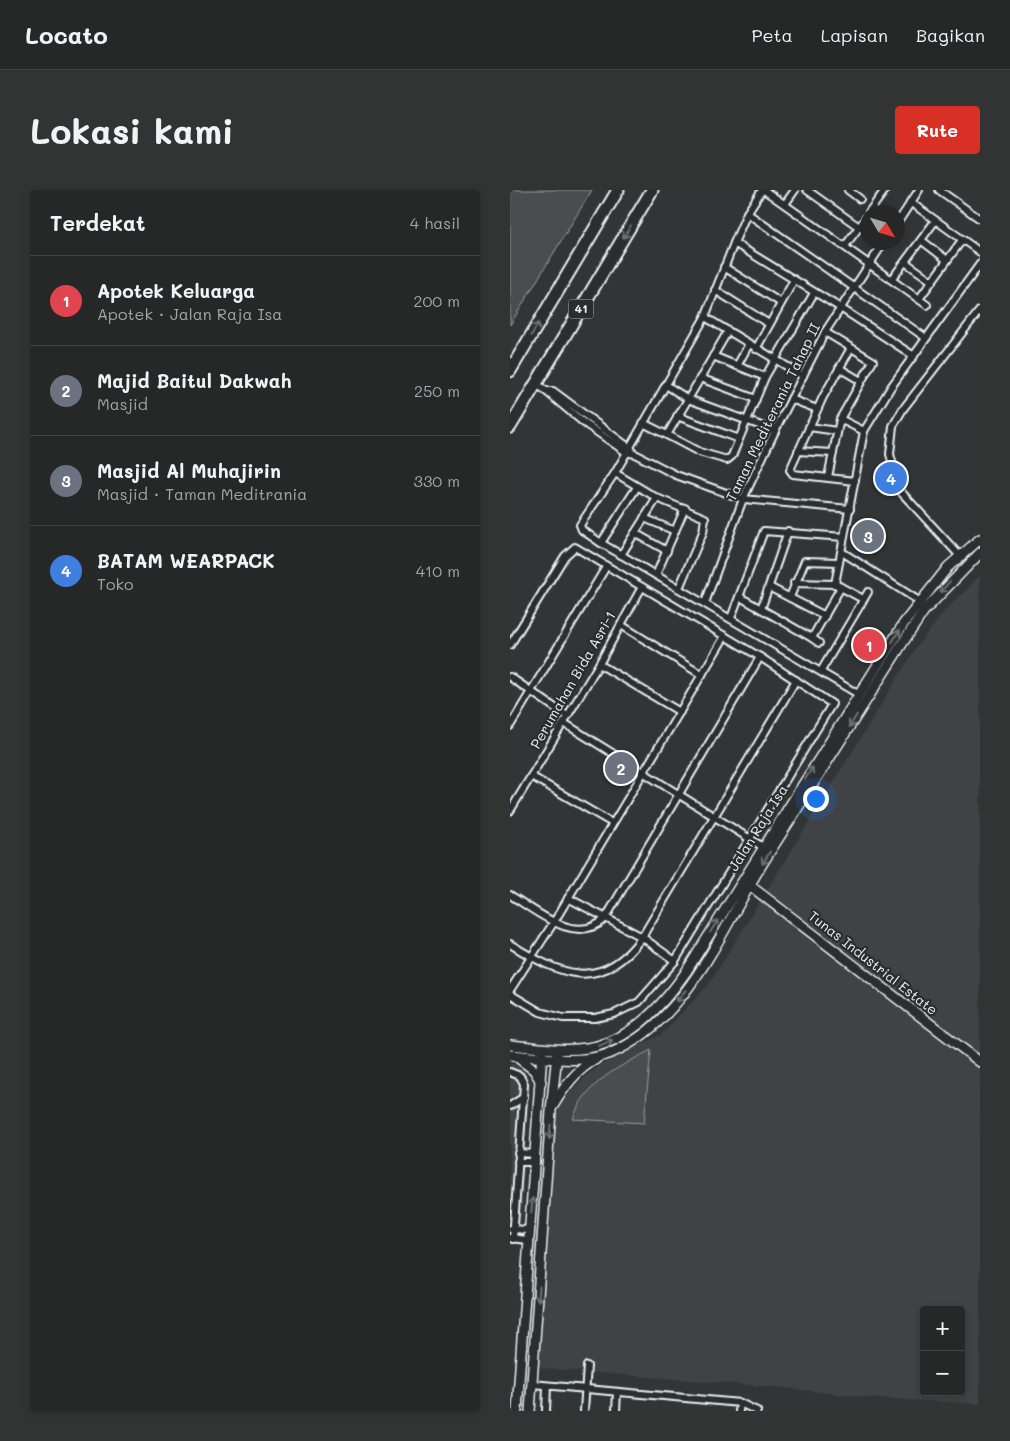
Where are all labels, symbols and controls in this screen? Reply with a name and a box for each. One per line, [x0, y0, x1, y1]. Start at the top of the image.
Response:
text: Locato [25, 19, 108, 50]
text: Peta [751, 23, 793, 47]
text: Lapisan [821, 23, 888, 47]
text: Bagikan [916, 23, 985, 47]
button: Rute [895, 106, 980, 154]
text: Lokasi kami [30, 107, 234, 153]
north arrow [860, 205, 905, 250]
text: Terdekat [50, 209, 145, 236]
text: 4 hasil [410, 212, 460, 233]
one-way arrow [621, 224, 631, 238]
text: Apotek Keluarga [97, 278, 255, 303]
text: 1 [62, 290, 70, 311]
text: 200 m [413, 290, 460, 311]
road number: 41 [568, 300, 594, 318]
text: Apotek · Jalan Raja Isa [97, 303, 282, 324]
street label: Taman Mediterania Tahap II [721, 320, 824, 504]
one-way arrow [530, 322, 540, 336]
text: Majid Baitul Dakwah [97, 368, 292, 393]
text: 2 [62, 380, 70, 401]
text: 250 m [414, 380, 460, 401]
text: Masjid [97, 393, 148, 414]
text: Masjid Al Muhajirin [97, 458, 281, 483]
pin: 4 [875, 459, 907, 497]
text: 3 [61, 470, 71, 491]
text: 330 m [414, 470, 460, 491]
text: Masjid · Taman Meditrania [97, 483, 307, 504]
pin: 3 [852, 517, 884, 555]
text: BATAM WEARPACK [97, 548, 275, 573]
text: 4 [61, 560, 71, 581]
text: 410 m [416, 560, 460, 581]
text: Toko [97, 573, 133, 594]
one-way arrow [939, 581, 951, 594]
street label: Perumahan Bida Asri-1 [525, 608, 620, 752]
pin: 1 [853, 626, 885, 664]
one-way arrow [891, 629, 901, 643]
one-way arrow [847, 713, 857, 727]
pin: 2 [605, 749, 637, 787]
one-way arrow [804, 766, 814, 780]
street label: Jalan Raja Isa [724, 781, 792, 874]
your location [803, 786, 829, 812]
one-way arrow [760, 851, 771, 865]
street label: Tunas Industrial Estate [805, 906, 942, 1019]
one-way arrow [709, 919, 719, 933]
one-way arrow [675, 989, 686, 1002]
one-way arrow [598, 1037, 613, 1047]
one-way arrow [545, 1124, 554, 1140]
one-way arrow [527, 1198, 537, 1214]
one-way arrow [534, 1286, 544, 1302]
map controls [920, 1306, 965, 1396]
button: + [920, 1306, 965, 1351]
button: − [920, 1351, 965, 1396]

